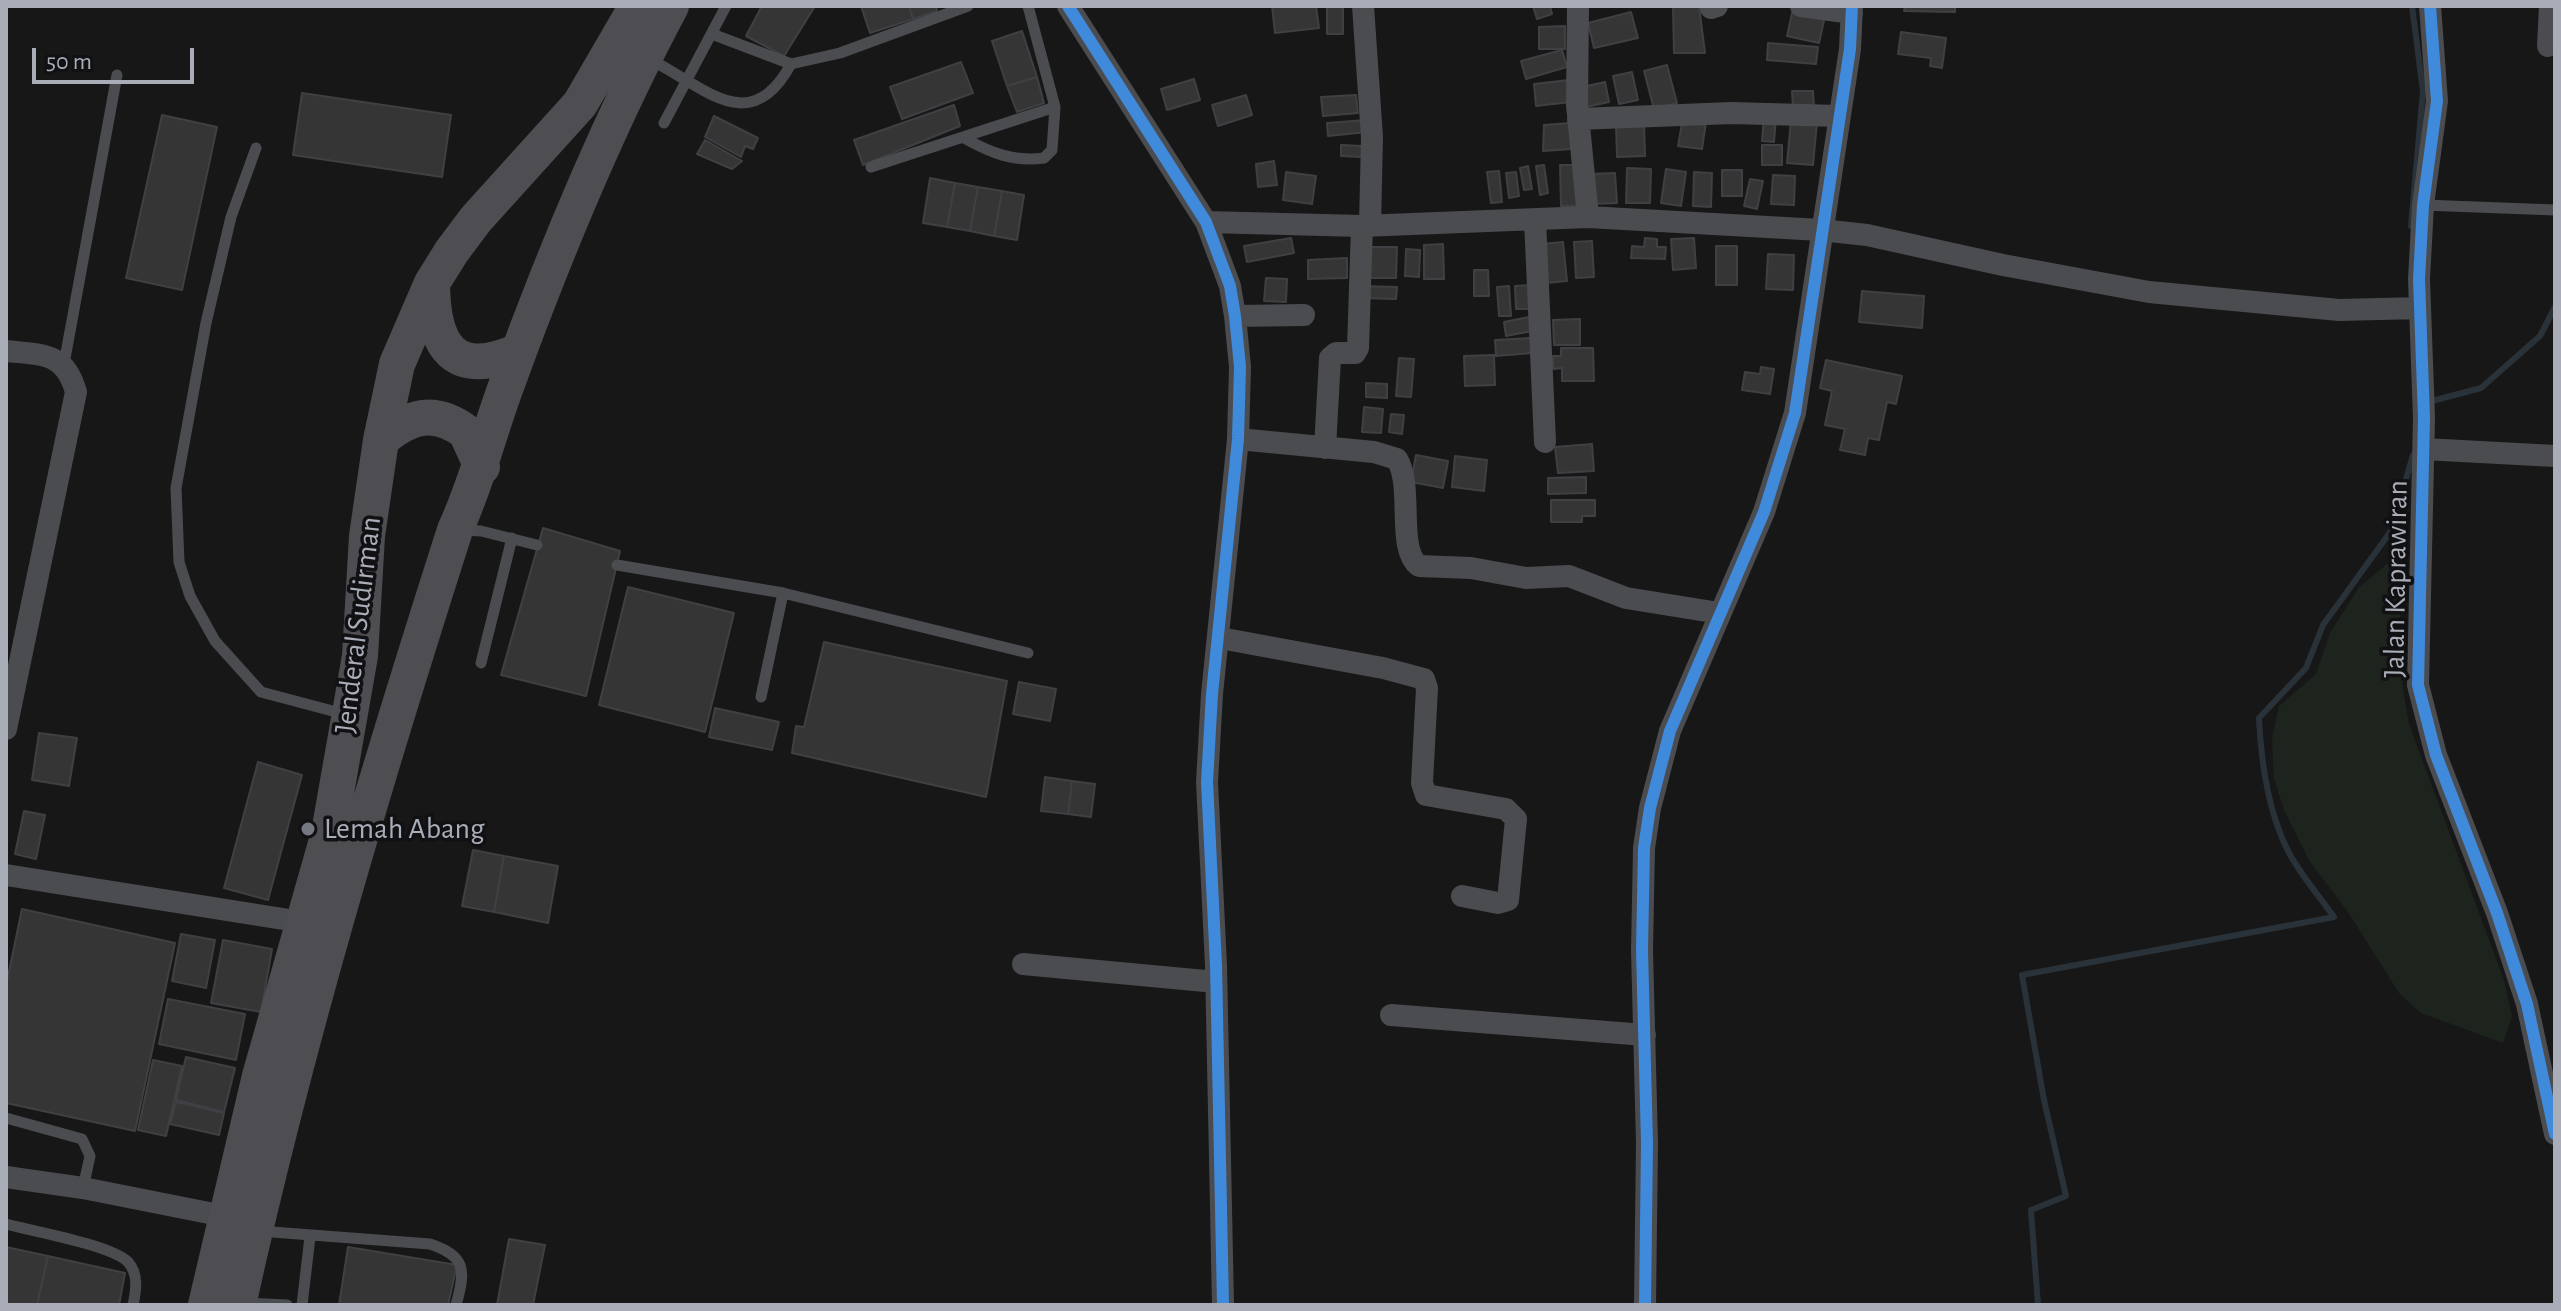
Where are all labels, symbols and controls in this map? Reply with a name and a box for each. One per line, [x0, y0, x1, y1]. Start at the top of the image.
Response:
scale bar [36, 32, 198, 82]
text: 50 m [46, 50, 92, 74]
street label: Jalan Kaprawiran [2376, 480, 2416, 678]
street label: Jenderal Sudirman [327, 515, 389, 735]
place label: Lemah Abang [324, 811, 485, 847]
marker: Lemah Abang [299, 820, 317, 838]

